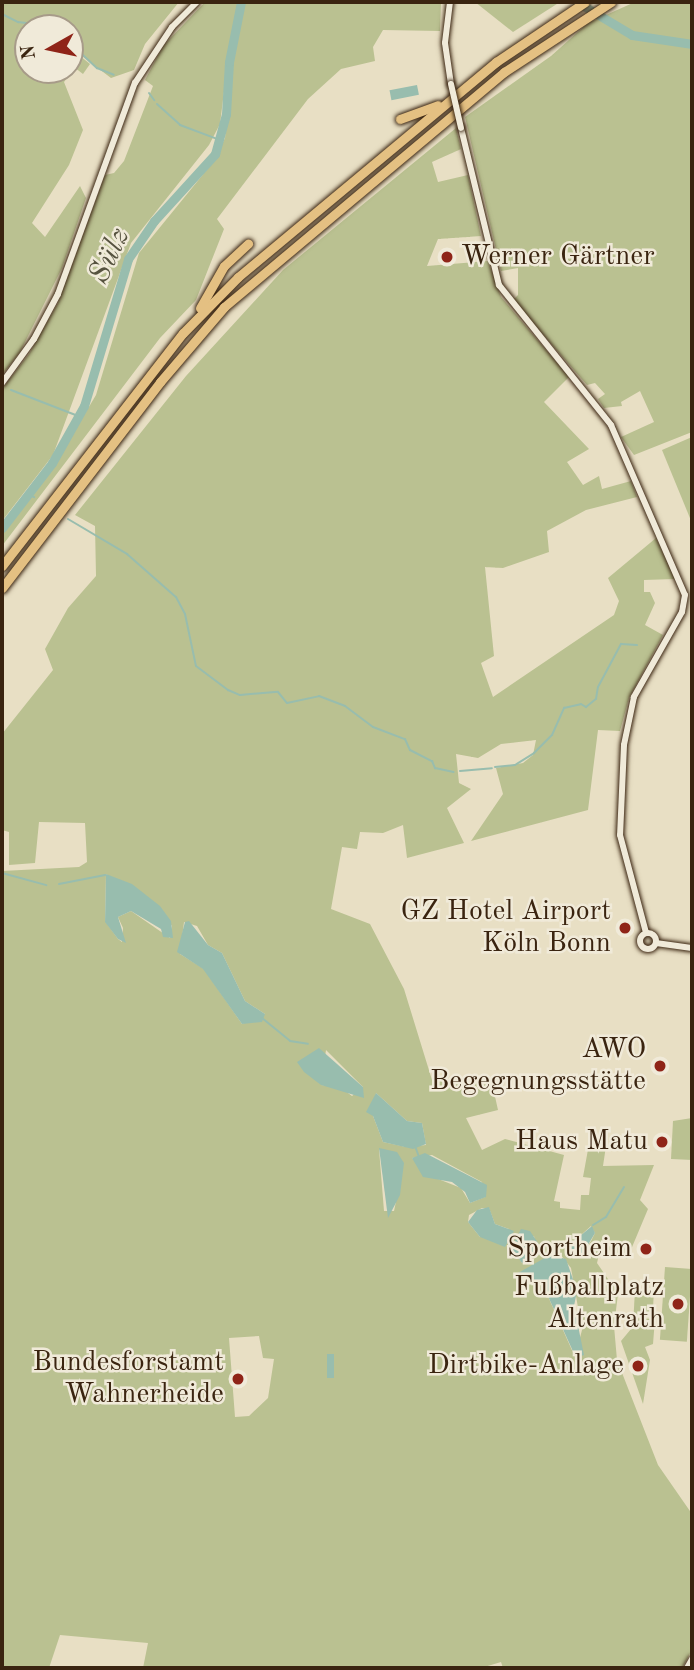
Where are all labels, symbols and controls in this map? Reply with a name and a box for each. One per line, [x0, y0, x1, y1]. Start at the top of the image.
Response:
north arrow [14, 14, 84, 84]
text: N [19, 43, 40, 61]
water label: Sülz [82, 222, 138, 290]
place label: Werner Gärtner [461, 240, 655, 274]
marker: Werner Gärtner [439, 249, 455, 265]
place label: GZ Hotel Airport Köln Bonn [401, 895, 611, 961]
marker: GZ Hotel Airport Köln Bonn [617, 920, 633, 936]
place label: AWO Begegnungsstätte [430, 1033, 646, 1099]
marker: AWO Begegnungsstätte [652, 1058, 668, 1074]
place label: Haus Matu [515, 1125, 648, 1159]
marker: Haus Matu [654, 1134, 670, 1150]
place label: Sportheim [507, 1232, 632, 1266]
marker: Sportheim [638, 1241, 654, 1257]
place label: Fußballplatz Altenrath [514, 1271, 664, 1337]
marker: Fußballplatz Altenrath [670, 1296, 686, 1312]
place label: Bundesforstamt Wahnerheide [33, 1346, 224, 1412]
place label: Dirtbike-Anlage [428, 1349, 624, 1383]
marker: Dirtbike-Anlage [630, 1358, 646, 1374]
marker: Bundesforstamt Wahnerheide [230, 1371, 246, 1387]

